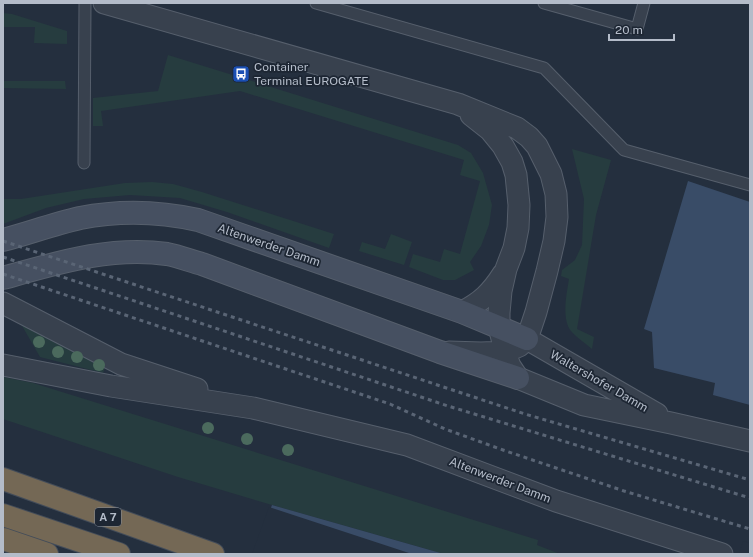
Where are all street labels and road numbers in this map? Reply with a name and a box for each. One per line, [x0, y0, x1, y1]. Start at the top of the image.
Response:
street label: Altenwerder Damm [216, 221, 322, 269]
street label: Waltershofer Damm [547, 347, 651, 415]
street label: Altenwerder Damm [447, 454, 553, 506]
road number: A 7 [95, 508, 121, 526]

